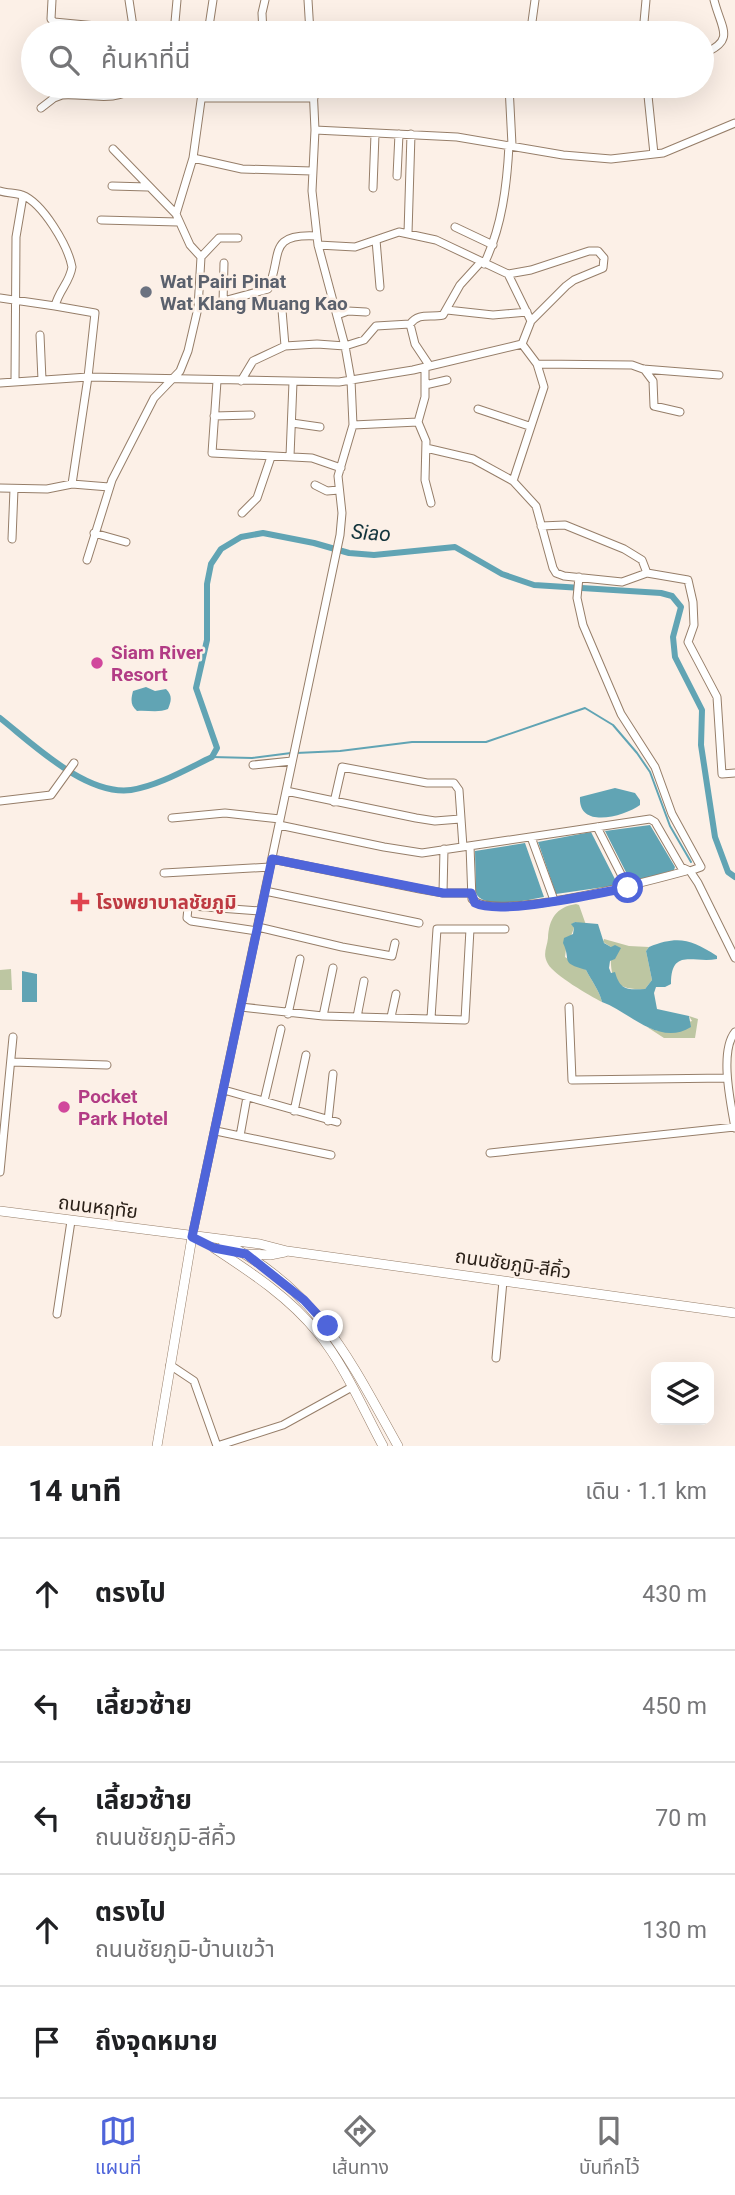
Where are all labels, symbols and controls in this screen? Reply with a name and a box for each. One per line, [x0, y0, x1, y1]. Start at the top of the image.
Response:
search box [21, 21, 714, 98]
icon: search [45, 41, 83, 79]
text: ค้นหาที่นี่ [101, 44, 191, 74]
place label: Wat Pairi Pinat Wat Klang Muang Kao [160, 270, 348, 315]
marker: Wat Pairi Pinat Wat Klang Muang Kao [138, 284, 154, 300]
water label: Siao [350, 520, 392, 546]
place label: Siam River Resort [111, 641, 203, 686]
marker: Siam River Resort [89, 655, 105, 671]
route start [612, 872, 643, 903]
place label: โรงพยาบาลชัยภูมิ [96, 891, 236, 914]
marker: โรงพยาบาลชัยภูมิ [70, 892, 90, 912]
place label: Pocket Park Hotel [78, 1085, 168, 1130]
marker: Pocket Park Hotel [56, 1099, 72, 1115]
street label: ถนนหฤทัย [57, 1191, 139, 1223]
street label: ถนนชัยภูมิ-สีคิ้ว [453, 1244, 573, 1285]
route end [312, 1310, 343, 1341]
map controls [651, 1362, 714, 1425]
button: layers [651, 1362, 714, 1425]
text: 14 นาที [28, 1473, 122, 1508]
text: เดิน · 1.1 km [585, 1478, 707, 1505]
icon: ahead [28, 1575, 66, 1613]
text: ตรงไป [95, 1578, 166, 1608]
text: 430 m [642, 1581, 707, 1608]
icon: left [28, 1687, 66, 1725]
text: เลี้ยวซ้าย [95, 1690, 192, 1720]
text: 450 m [642, 1693, 707, 1720]
text: เลี้ยวซ้าย [95, 1785, 192, 1815]
icon: left [28, 1799, 66, 1837]
text: 70 m [655, 1805, 707, 1832]
text: ถนนชัยภูมิ-สีคิ้ว [95, 1824, 236, 1851]
text: ตรงไป [95, 1897, 166, 1927]
icon: ahead [28, 1911, 66, 1949]
text: 130 m [642, 1917, 707, 1944]
text: ถนนชัยภูมิ-บ้านเขว้า [95, 1936, 275, 1963]
icon: arrive [28, 2023, 66, 2061]
text: ถึงจุดหมาย [95, 2026, 218, 2056]
tab: แผนที่ [95, 2112, 141, 2183]
tab: เส้นทาง [331, 2112, 389, 2183]
tab: บันทึกไว้ [579, 2112, 640, 2183]

